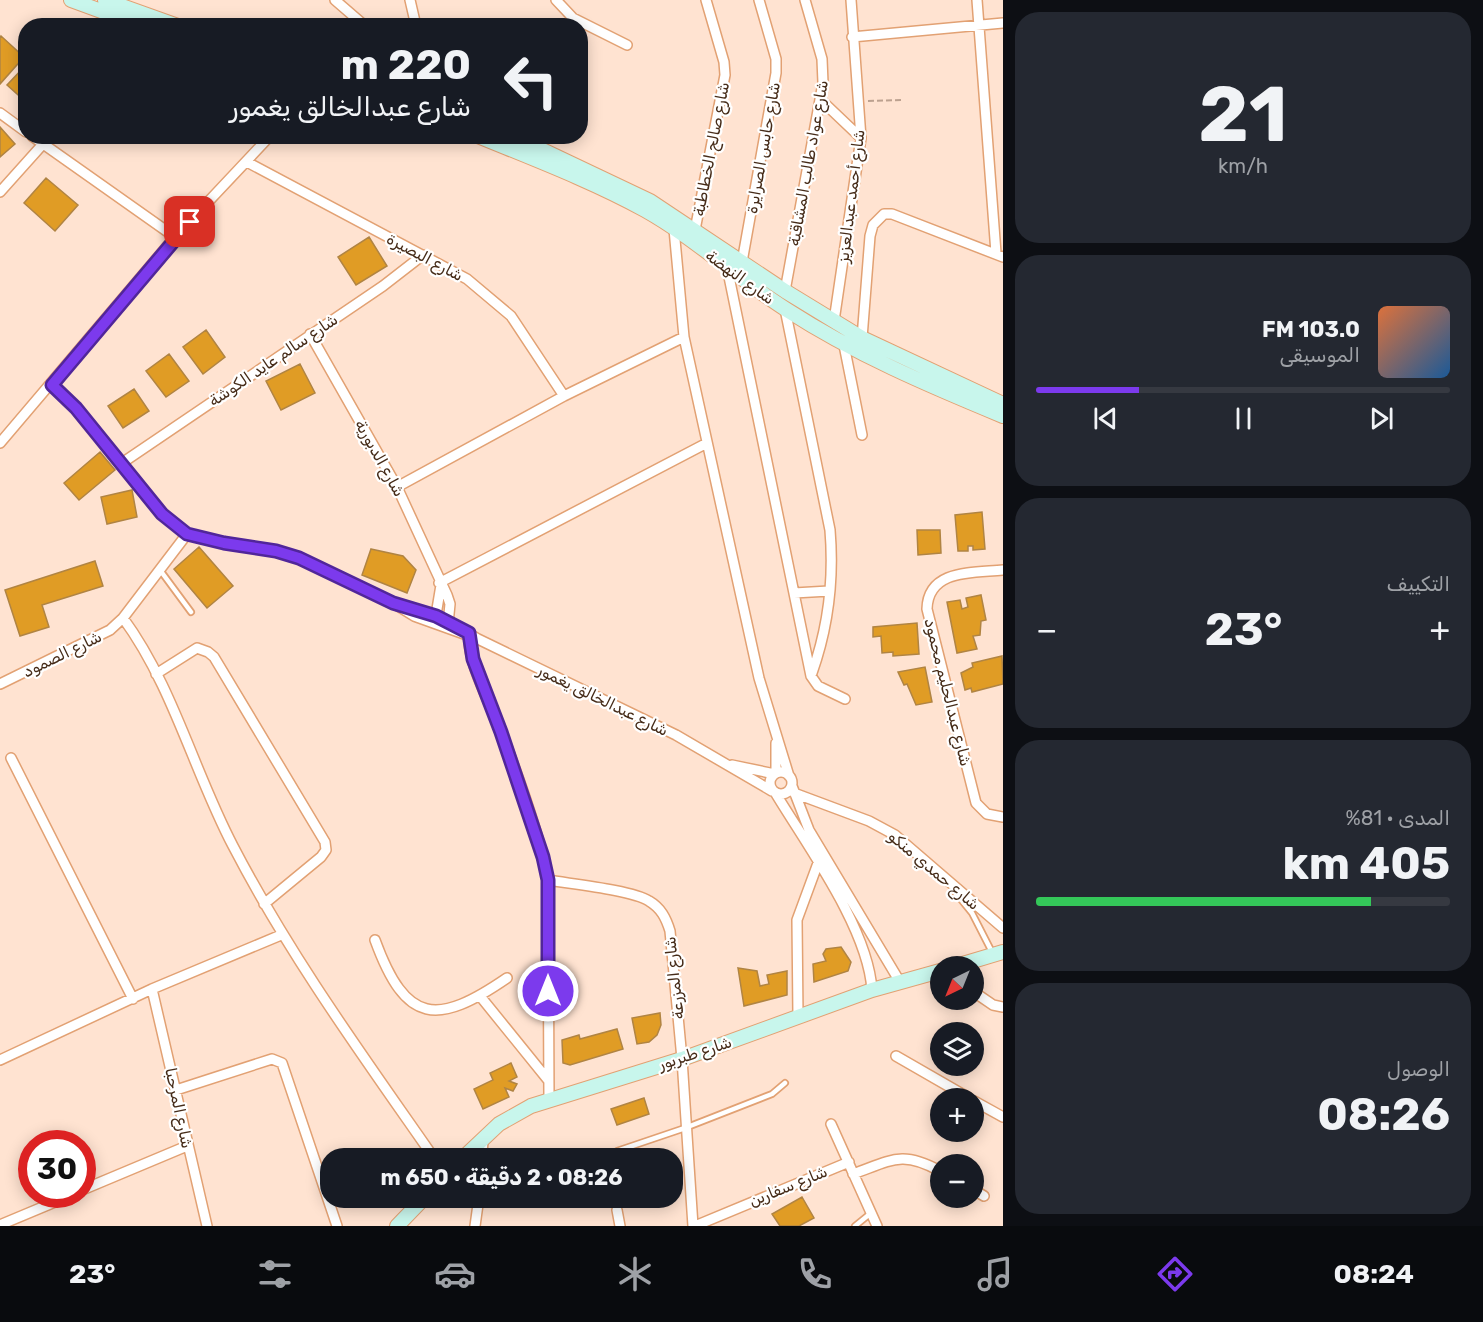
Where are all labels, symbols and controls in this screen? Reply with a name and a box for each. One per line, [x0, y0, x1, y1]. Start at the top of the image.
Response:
text: 220 m [340, 40, 471, 90]
icon: left [492, 42, 570, 120]
text: 21 [1198, 68, 1288, 161]
street label: شارع عواد طالب المشاقبة [784, 79, 834, 248]
street label: شارع صالح الخطاطبة [689, 80, 735, 218]
street label: شارع حابس الصرايرة [742, 81, 786, 216]
text: شارع عبدالخالق يغمور [229, 91, 471, 123]
street label: شارع أحمد عبدالعزيز [833, 128, 871, 265]
text: km/h [1218, 154, 1268, 178]
pin [164, 196, 215, 247]
icon: arrive [173, 205, 206, 238]
street label: شارع البصيرة [383, 229, 467, 287]
street label: شارع النهضة [701, 246, 778, 310]
street label: شارع سالم عايد الكوشة [205, 310, 342, 412]
text: 103.0 FM [1262, 316, 1360, 343]
text: الموسيقى [1279, 343, 1360, 367]
icon: previous [1089, 402, 1122, 435]
icon: pause [1227, 402, 1260, 435]
icon: next [1365, 402, 1398, 435]
street label: شارع الدبورية [349, 416, 409, 501]
text: التكييف [1387, 572, 1450, 596]
text: 23° [1205, 603, 1282, 656]
text: − [1036, 610, 1057, 649]
text: + [1429, 610, 1450, 649]
street label: شارع عبدالحليم محمود [918, 616, 976, 768]
street label: شارع الصمود [19, 627, 106, 683]
street label: شارع عبدالخالق يغمور [533, 660, 672, 742]
text: المدى · 81% [1345, 806, 1450, 830]
street label: شارع حمدي منكو [883, 826, 984, 915]
text: 405 km [1282, 837, 1450, 890]
street label: شارع المزرعة [660, 935, 690, 1020]
north arrow [930, 956, 984, 1010]
map controls [930, 956, 984, 1208]
position arrow [516, 959, 580, 1023]
button: layers [930, 1022, 984, 1076]
street label: شارع طبربور [655, 1032, 735, 1076]
text: الوصول [1387, 1057, 1450, 1081]
street label: شارع المرحبا [159, 1066, 197, 1150]
button: + [930, 1088, 984, 1142]
text: 08:26 [1317, 1088, 1450, 1141]
speed limit sign: 30 [18, 1130, 96, 1208]
button: − [930, 1154, 984, 1208]
street label: شارع سفارين [746, 1162, 831, 1212]
text: 08:26 · 2 دقيقة · 650 m [380, 1164, 623, 1191]
icon: filters [254, 1253, 296, 1295]
icon: car [434, 1253, 476, 1295]
icon: climate [614, 1253, 656, 1295]
icon: phone [794, 1253, 836, 1295]
icon: music [974, 1253, 1016, 1295]
icon: directions [1154, 1253, 1196, 1295]
text: 23° [69, 1258, 115, 1290]
text: 08:24 [1334, 1258, 1414, 1290]

